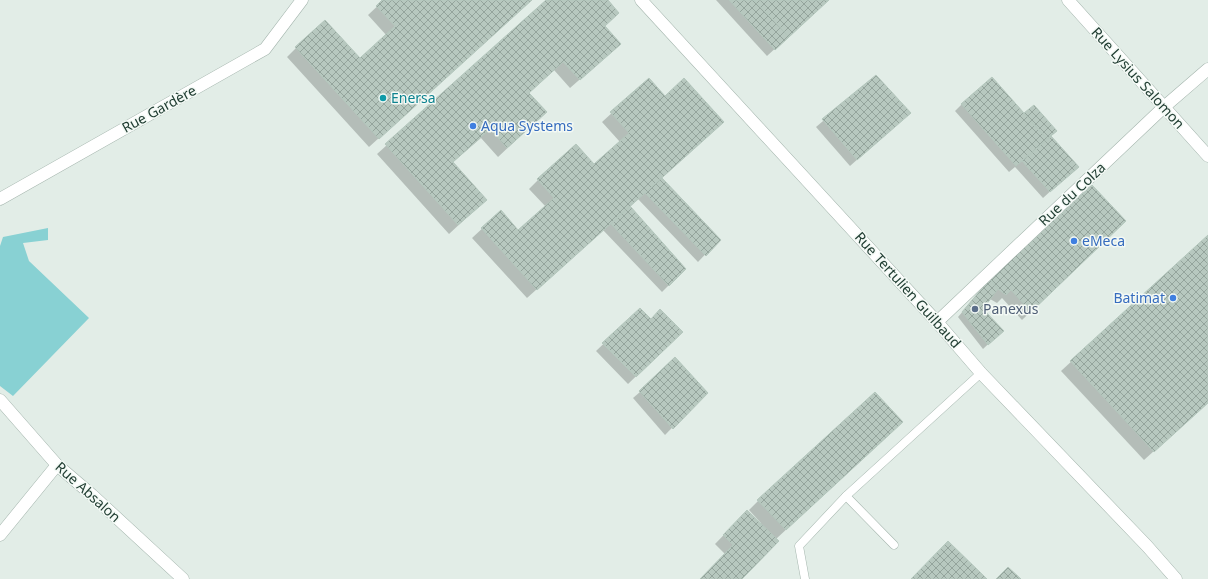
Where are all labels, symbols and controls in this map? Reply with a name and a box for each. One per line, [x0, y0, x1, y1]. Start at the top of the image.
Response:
street label: Rue Lysius Salomon [1088, 23, 1189, 133]
street label: Rue Gardère [118, 80, 199, 137]
place label: Enersa [391, 88, 436, 107]
marker: Enersa [378, 93, 388, 103]
place label: Aqua Systems [481, 116, 573, 135]
marker: Aqua Systems [468, 121, 478, 131]
street label: Rue du Colza [1034, 158, 1109, 230]
street label: Rue Tertulien Guilbaud [851, 227, 966, 352]
place label: eMeca [1082, 231, 1125, 250]
marker: eMeca [1069, 236, 1079, 246]
place label: Batimat [1113, 288, 1165, 307]
marker: Batimat [1168, 293, 1178, 303]
place label: Panexus [983, 299, 1039, 318]
marker: Panexus [970, 304, 980, 314]
street label: Rue Absalon [52, 457, 125, 526]

